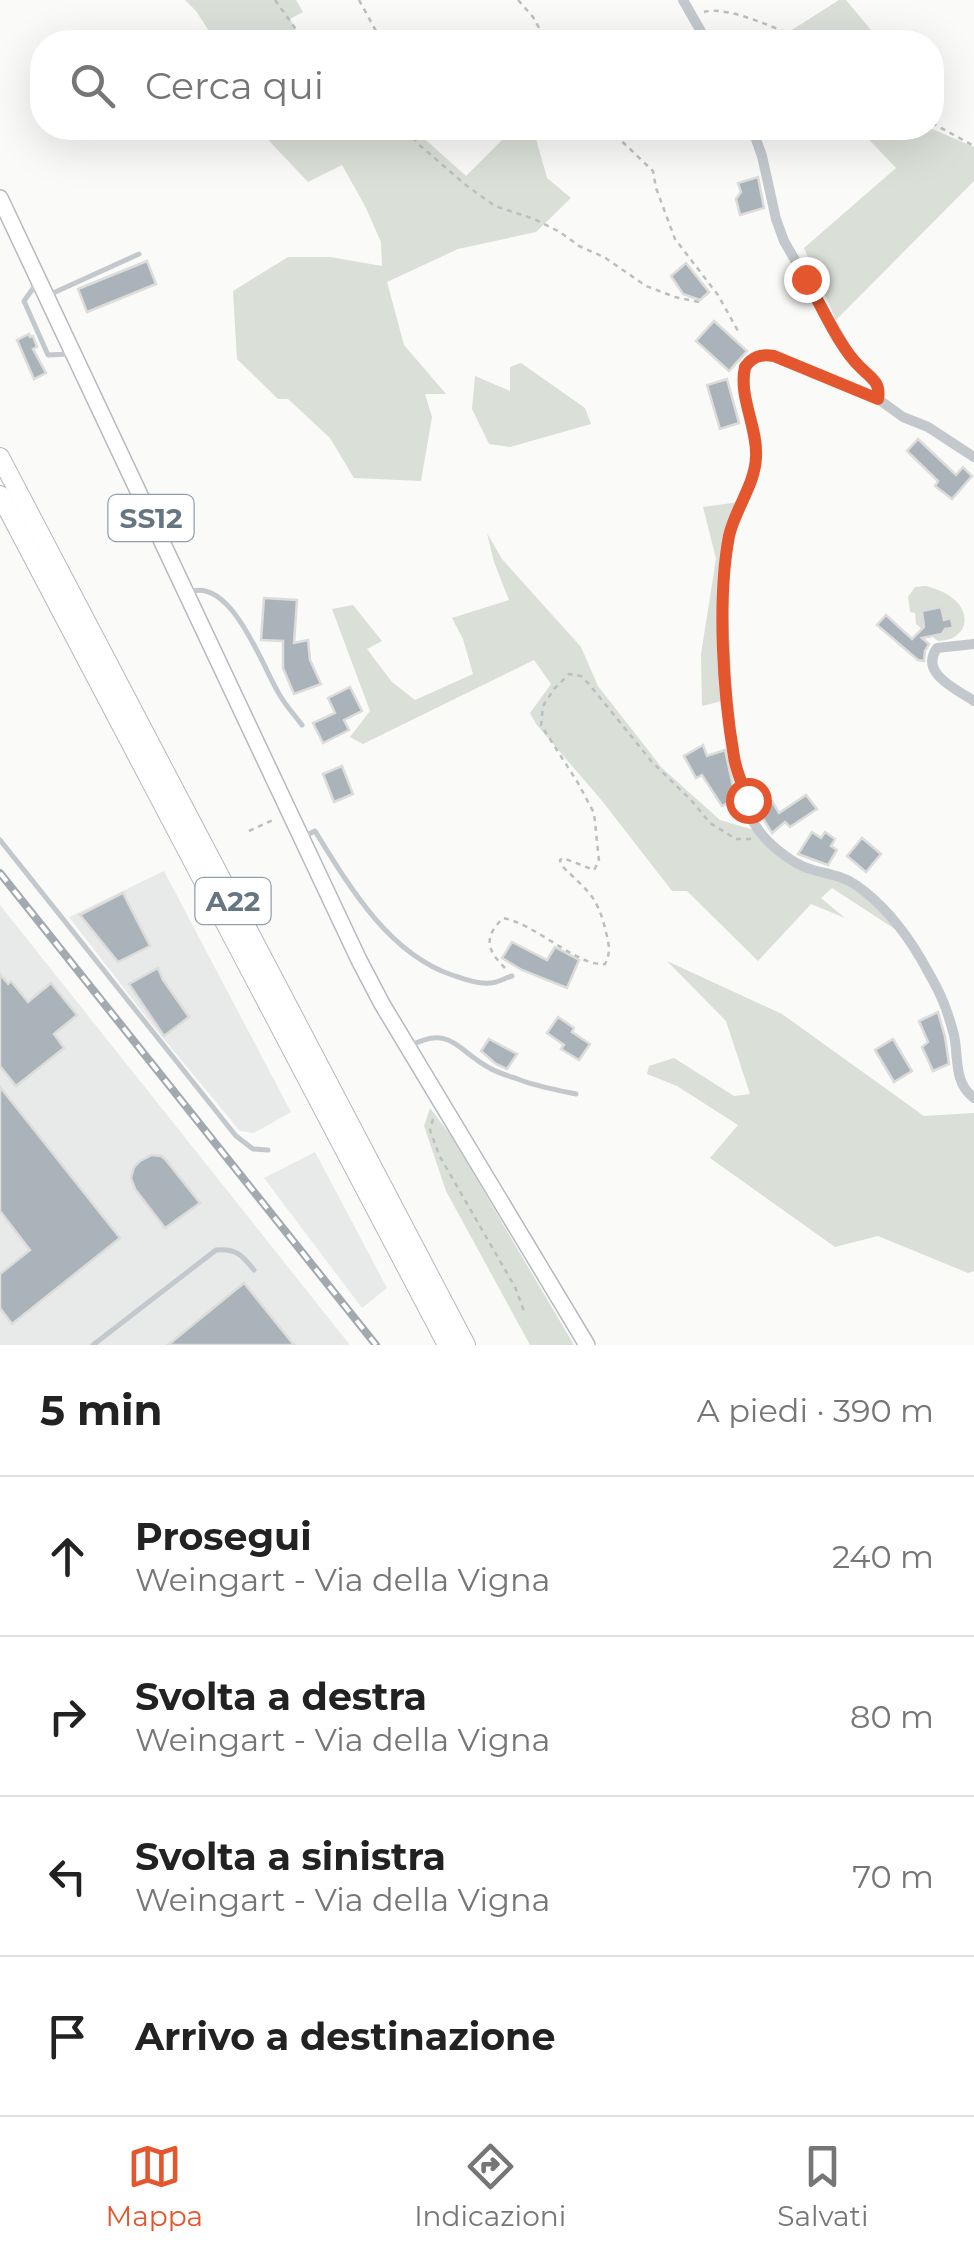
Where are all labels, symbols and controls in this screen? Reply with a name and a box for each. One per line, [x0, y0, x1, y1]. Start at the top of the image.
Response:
search box [30, 30, 944, 140]
icon: search [65, 58, 120, 113]
text: Cerca qui [145, 62, 324, 109]
route end [784, 257, 830, 303]
road number: SS12 [108, 495, 194, 541]
route start [726, 778, 772, 824]
road number: A22 [196, 878, 270, 924]
text: 5 min [40, 1384, 163, 1436]
text: A piedi · 390 m [697, 1391, 934, 1430]
text: Prosegui [135, 1513, 312, 1560]
icon: ahead [40, 1529, 95, 1584]
text: 240 m [832, 1537, 934, 1576]
text: Weingart - Via della Vigna [135, 1560, 550, 1599]
text: Svolta a destra [135, 1673, 427, 1720]
icon: right [40, 1689, 95, 1744]
text: 80 m [850, 1697, 934, 1736]
text: Weingart - Via della Vigna [135, 1720, 550, 1759]
text: Svolta a sinistra [135, 1833, 446, 1880]
icon: left [40, 1849, 95, 1904]
text: 70 m [852, 1857, 934, 1896]
text: Weingart - Via della Vigna [135, 1880, 550, 1919]
icon: arrive [40, 2009, 95, 2064]
text: Arrivo a destinazione [135, 2013, 556, 2060]
tab: Mappa [105, 2139, 203, 2233]
tab: Indicazioni [414, 2139, 566, 2233]
tab: Salvati [777, 2139, 868, 2233]

